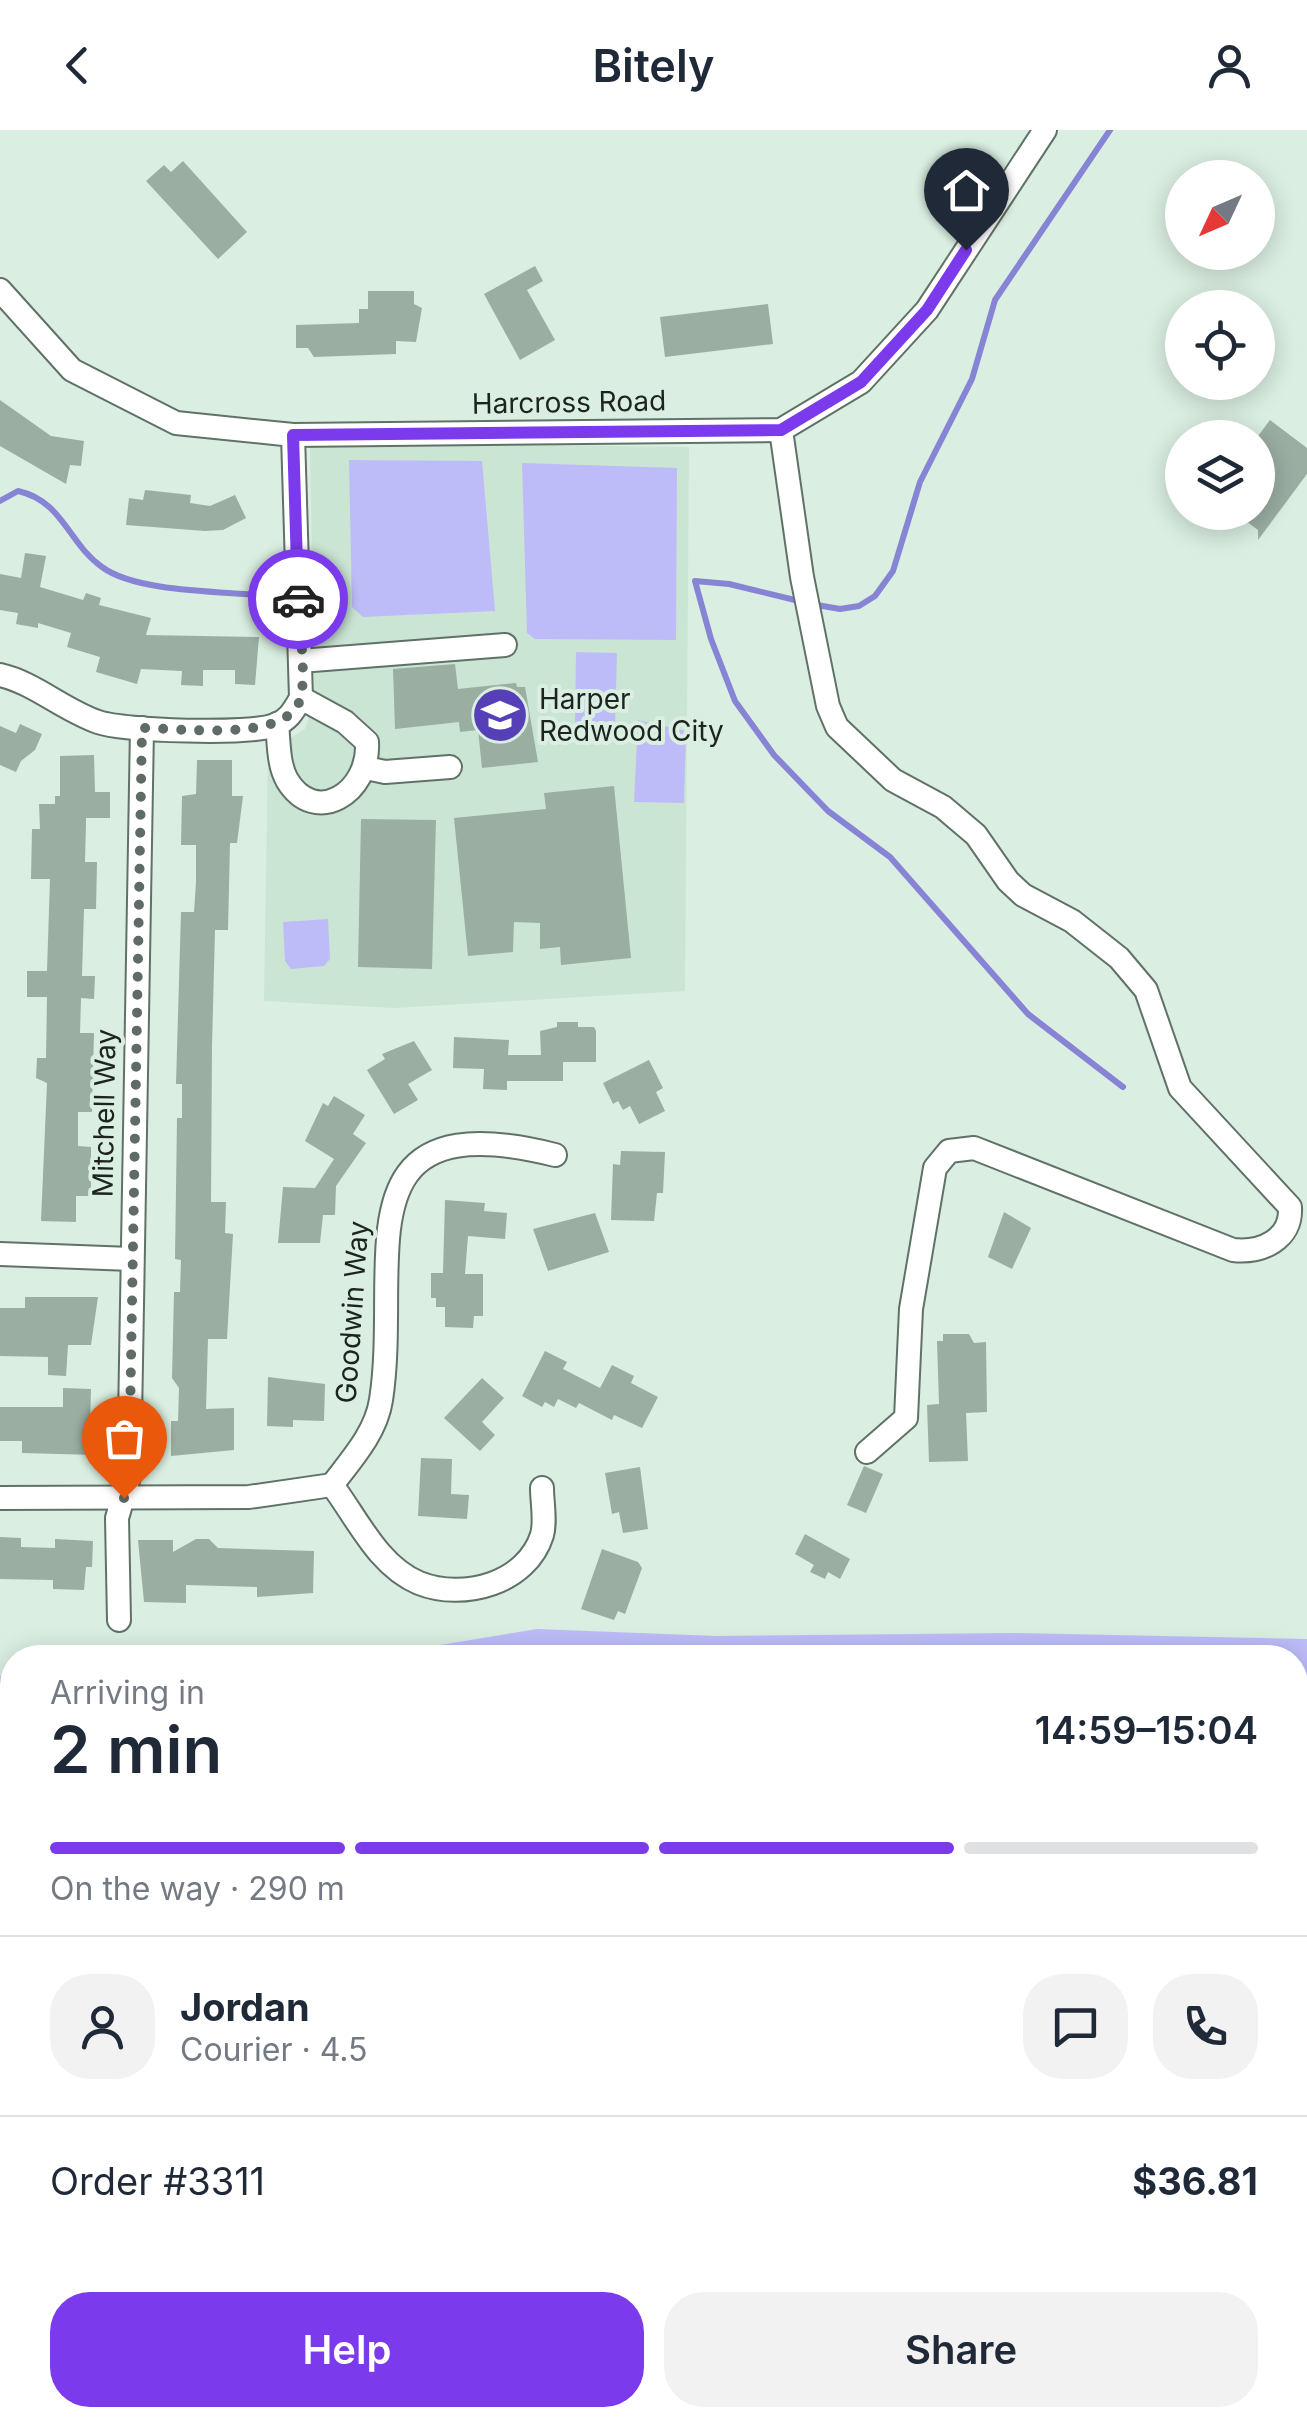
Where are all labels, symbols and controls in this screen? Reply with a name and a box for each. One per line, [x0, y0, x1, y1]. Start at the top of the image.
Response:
icon: back [50, 38, 105, 93]
text: Bitely [592, 38, 715, 93]
icon: person [1202, 38, 1257, 93]
pin [924, 148, 1009, 251]
north arrow [1165, 160, 1275, 270]
map controls [1165, 160, 1275, 530]
icon: home [939, 163, 994, 218]
button: locate [1165, 290, 1275, 400]
street label: Harcross Road [471, 383, 667, 421]
button: layers [1165, 420, 1275, 530]
courier [248, 549, 348, 649]
icon: car [271, 572, 326, 627]
place label: Harper Redwood City [539, 682, 724, 748]
school or university icon: Harper Redwood City [470, 685, 530, 745]
street label: Mitchell Way [86, 1028, 122, 1198]
street label: Goodwin Way [329, 1220, 375, 1404]
pin [82, 1396, 167, 1499]
icon: bag [97, 1411, 152, 1466]
text: Arriving in [50, 1673, 205, 1712]
text: 14:59–15:04 [1035, 1707, 1258, 1753]
text: 2 min [50, 1710, 222, 1789]
text: On the way · 290 m [50, 1869, 345, 1908]
button: person [50, 1974, 155, 2079]
button: chat [1023, 1974, 1128, 2079]
button: phone [1153, 1974, 1258, 2079]
text: Jordan [180, 1984, 310, 2030]
text: Courier · 4.5 [180, 2030, 368, 2069]
text: Order #3311 [50, 2158, 265, 2204]
text: $36.81 [1132, 2158, 1258, 2204]
button: Help [50, 2292, 644, 2407]
button: Share [664, 2292, 1258, 2407]

